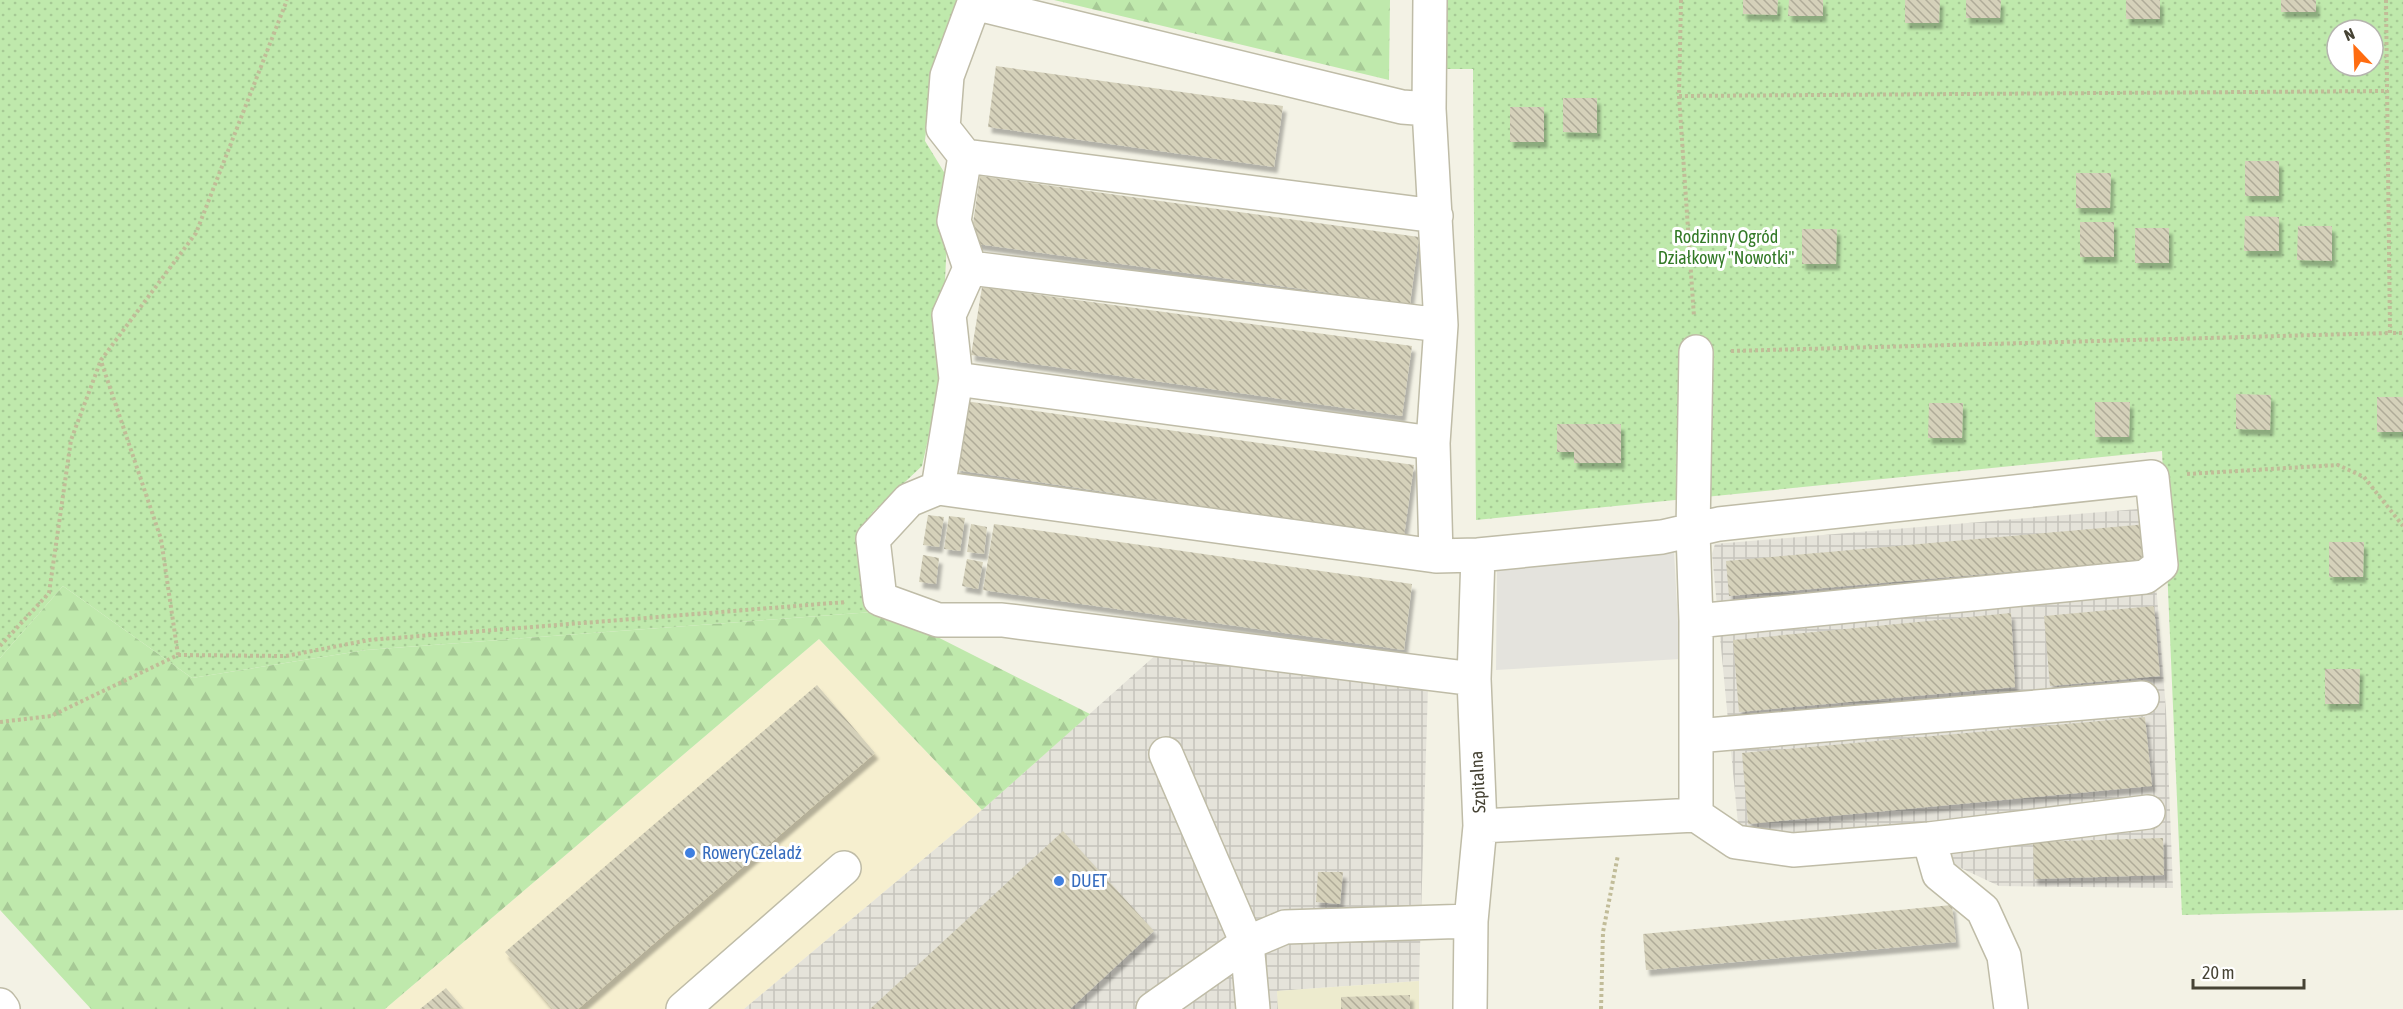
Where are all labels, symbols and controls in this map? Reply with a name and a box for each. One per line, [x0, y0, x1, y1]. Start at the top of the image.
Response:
north arrow [2325, 18, 2385, 78]
text: N [2341, 24, 2357, 44]
park label: Rodzinny Ogród Działkowy "Nowotki" [1658, 226, 1794, 268]
street label: Szpitalna [1465, 750, 1490, 814]
place label: RoweryCzeladź [702, 842, 802, 863]
marker: RoweryCzeladź [683, 846, 697, 860]
place label: DUET [1071, 870, 1107, 891]
marker: DUET [1052, 874, 1066, 888]
scale bar [2193, 952, 2304, 990]
text: 20 m [2202, 962, 2234, 983]

